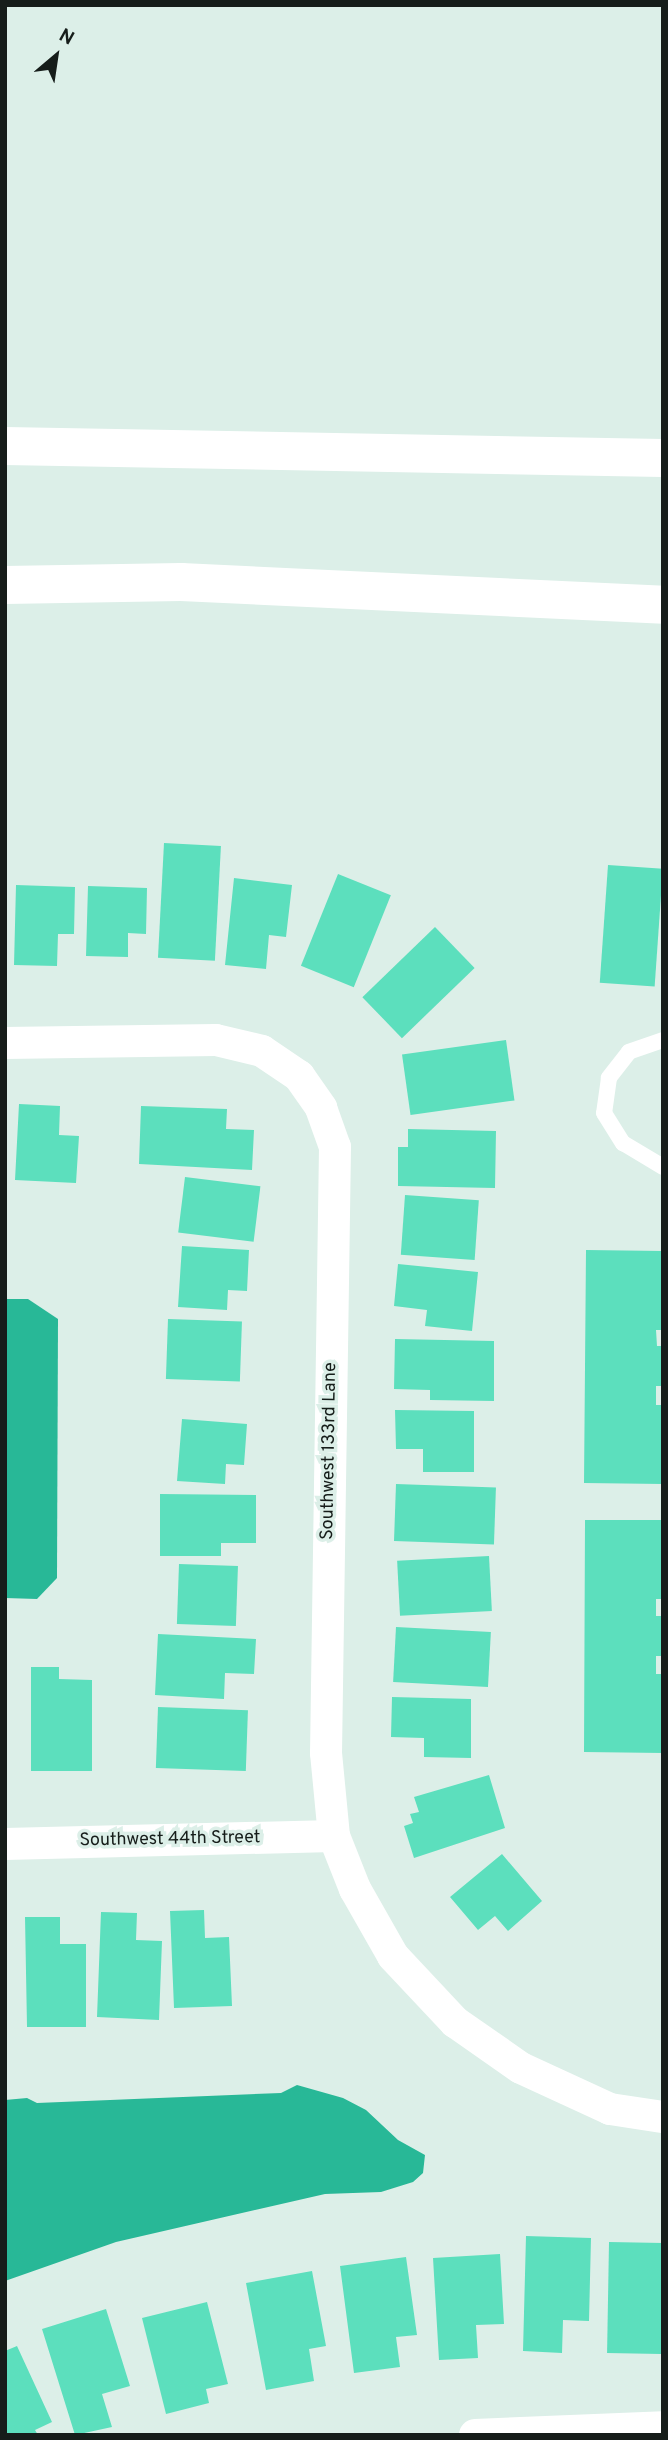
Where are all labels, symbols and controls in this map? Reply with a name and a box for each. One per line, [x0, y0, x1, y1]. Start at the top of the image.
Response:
north arrow [21, 21, 91, 91]
text: N [54, 24, 78, 51]
street label: Southwest 133rd Lane [318, 1362, 342, 1540]
street label: Southwest 44th Street [79, 1828, 261, 1852]

